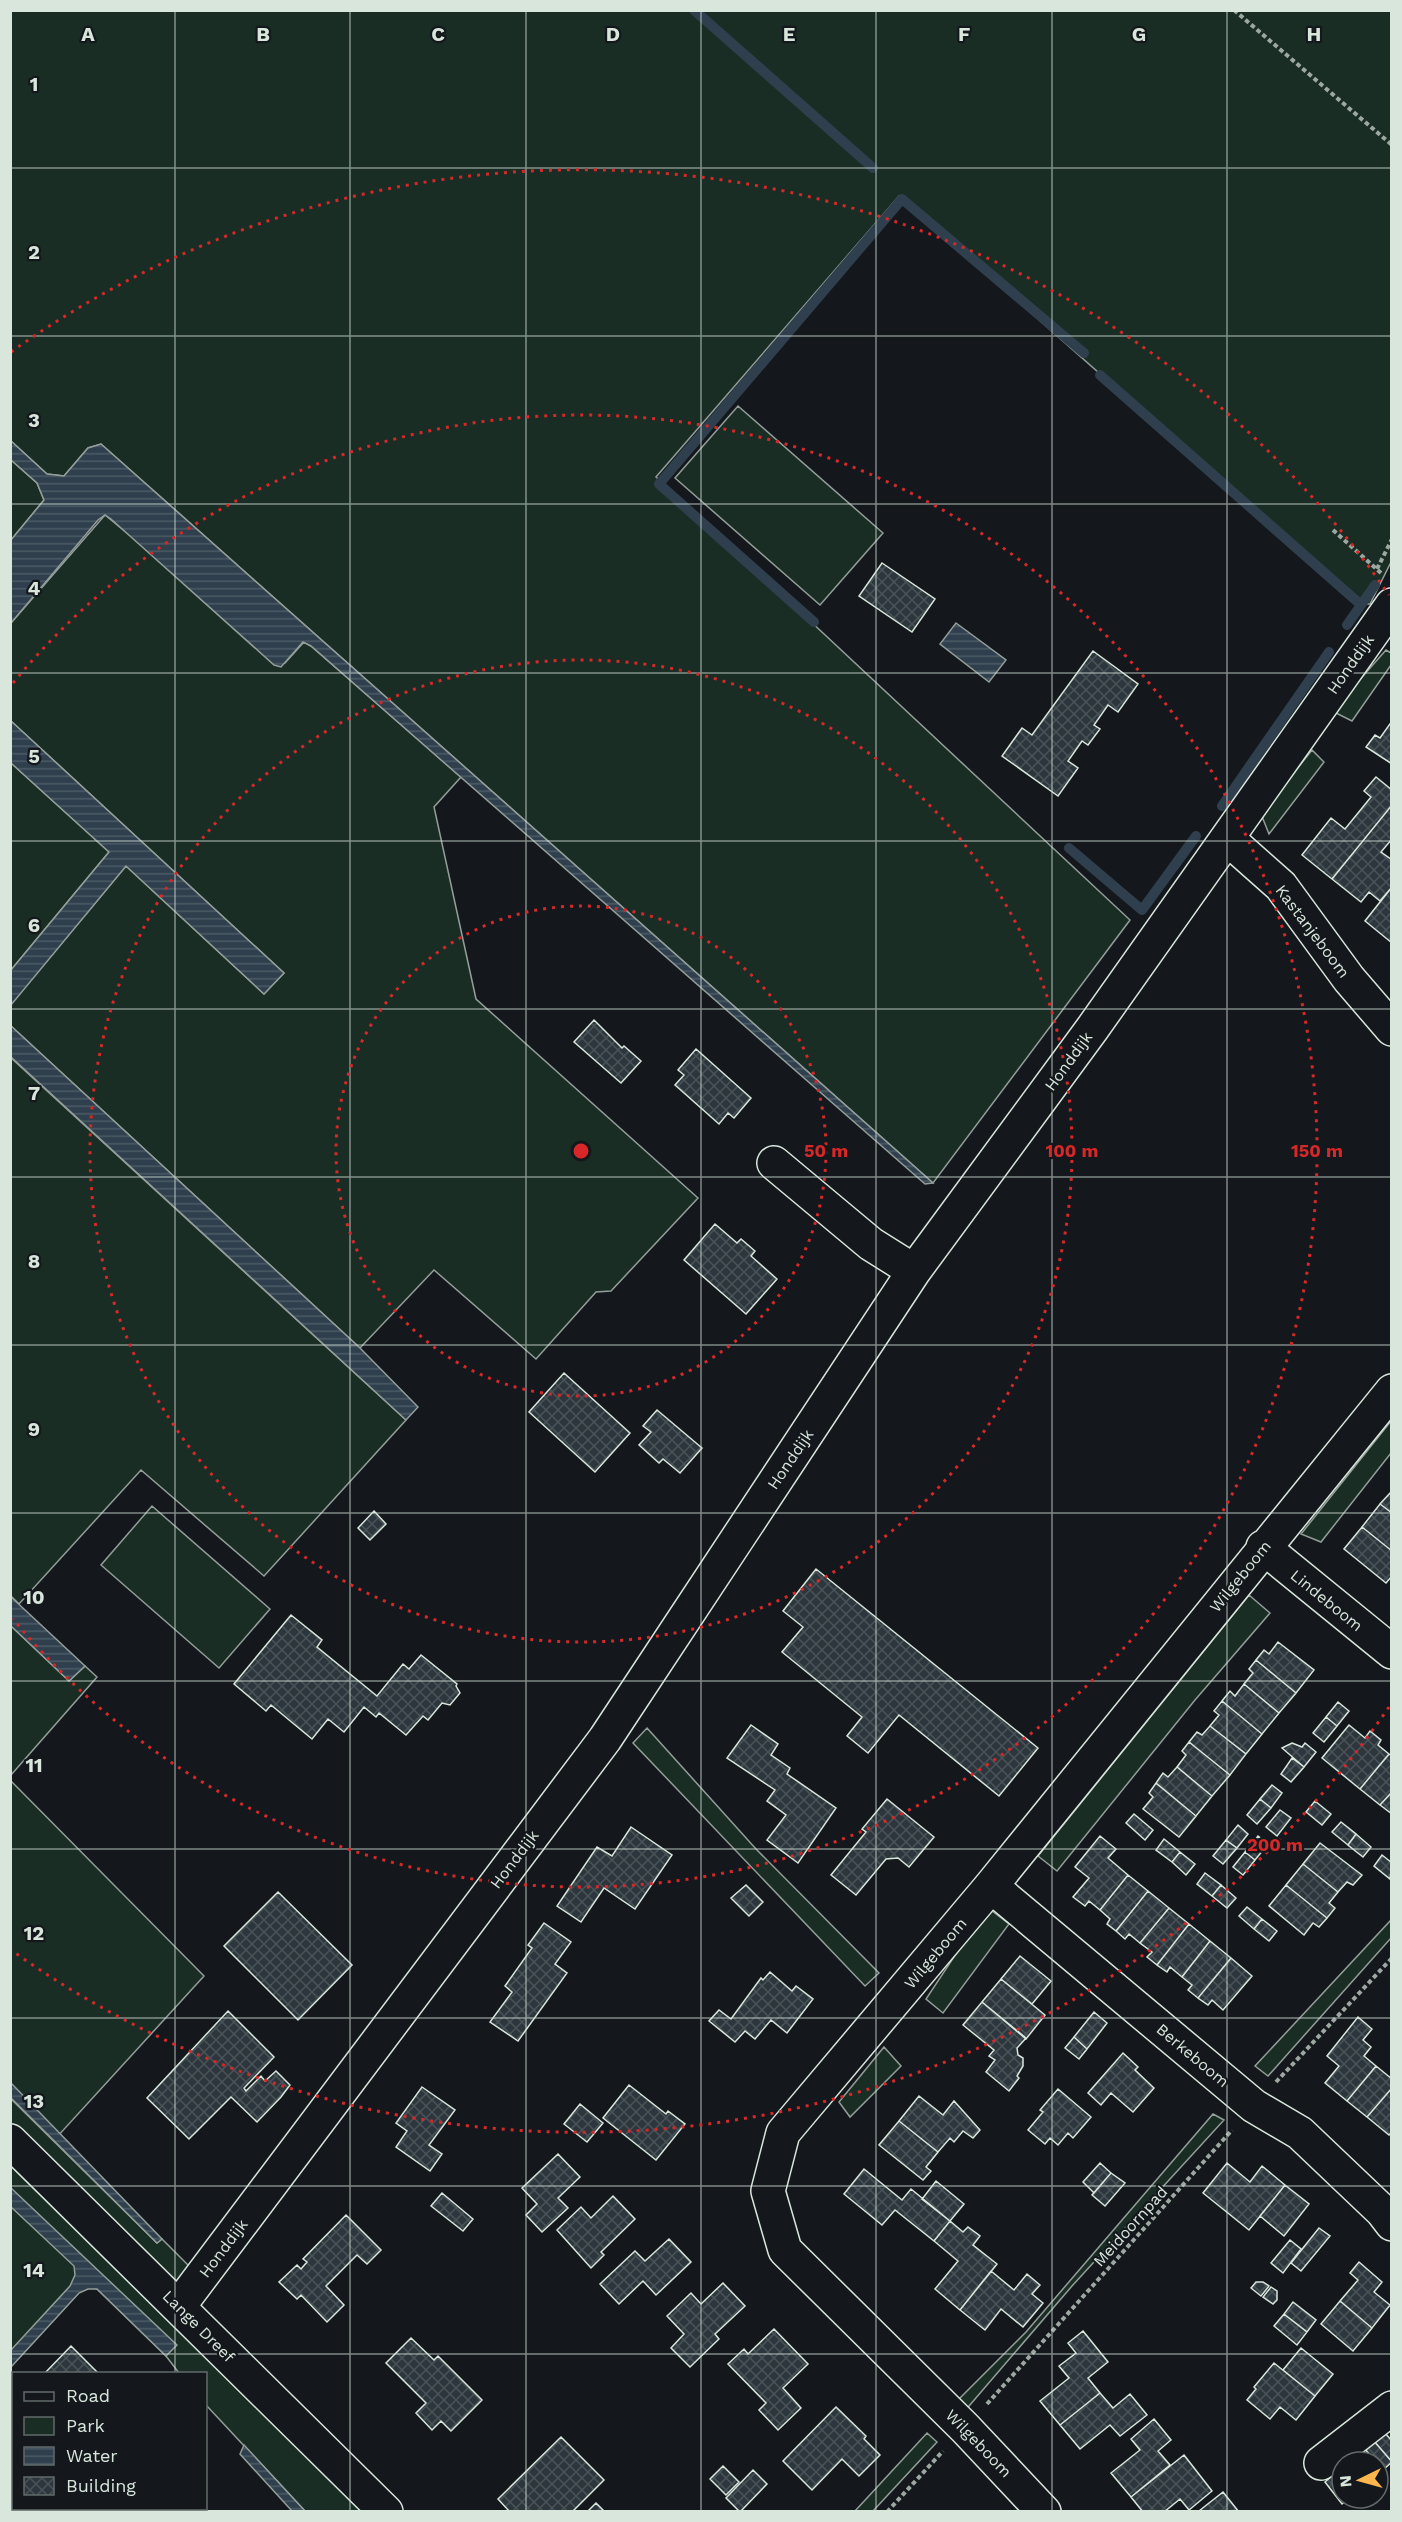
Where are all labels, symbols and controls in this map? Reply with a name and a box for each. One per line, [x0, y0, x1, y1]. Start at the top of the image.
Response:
text: A [81, 22, 95, 46]
text: B [256, 22, 270, 46]
text: C [431, 22, 445, 46]
text: D [606, 22, 620, 46]
text: E [783, 22, 795, 46]
text: F [958, 22, 970, 46]
text: G [1132, 22, 1146, 46]
text: H [1307, 22, 1321, 46]
text: 1 [30, 72, 38, 96]
text: 2 [28, 240, 40, 264]
text: 3 [28, 408, 40, 432]
text: 4 [28, 576, 41, 600]
street label: Honddijk [1323, 631, 1378, 698]
text: 5 [28, 744, 40, 768]
street label: Kastanjeboom [1271, 881, 1354, 982]
text: 6 [28, 913, 40, 937]
street label: Honddijk [1041, 1028, 1096, 1095]
text: 7 [28, 1081, 40, 1105]
text: 50 m [804, 1140, 848, 1161]
text: 100 m [1045, 1140, 1099, 1161]
text: 150 m [1291, 1140, 1343, 1161]
centre of rings [571, 1141, 591, 1161]
text: 8 [28, 1249, 40, 1273]
text: 9 [28, 1417, 40, 1441]
street label: Honddijk [763, 1425, 818, 1493]
street label: Wilgeboom [1206, 1537, 1275, 1616]
street label: Lindeboom [1287, 1565, 1367, 1635]
text: 10 [23, 1585, 45, 1609]
text: 11 [25, 1753, 43, 1777]
street label: Honddijk [486, 1826, 543, 1892]
text: 200 m [1247, 1834, 1303, 1855]
street label: Wilgeboom [900, 1914, 971, 1993]
text: 12 [24, 1921, 44, 1945]
street label: Berkeboom [1153, 2020, 1233, 2091]
text: 13 [24, 2089, 44, 2113]
street label: Meidoornpad [1089, 2182, 1171, 2271]
street label: Honddijk [195, 2215, 252, 2281]
text: 14 [23, 2258, 45, 2282]
street label: Lange Dreef [159, 2286, 239, 2367]
legend [12, 2372, 207, 2510]
text: Road [66, 2385, 110, 2406]
street label: Wilgeboom [942, 2406, 1016, 2481]
text: Park [66, 2415, 105, 2436]
text: Water [66, 2445, 118, 2466]
north arrow [1330, 2450, 1390, 2510]
text: Building [66, 2475, 136, 2496]
text: N [1336, 2475, 1356, 2488]

